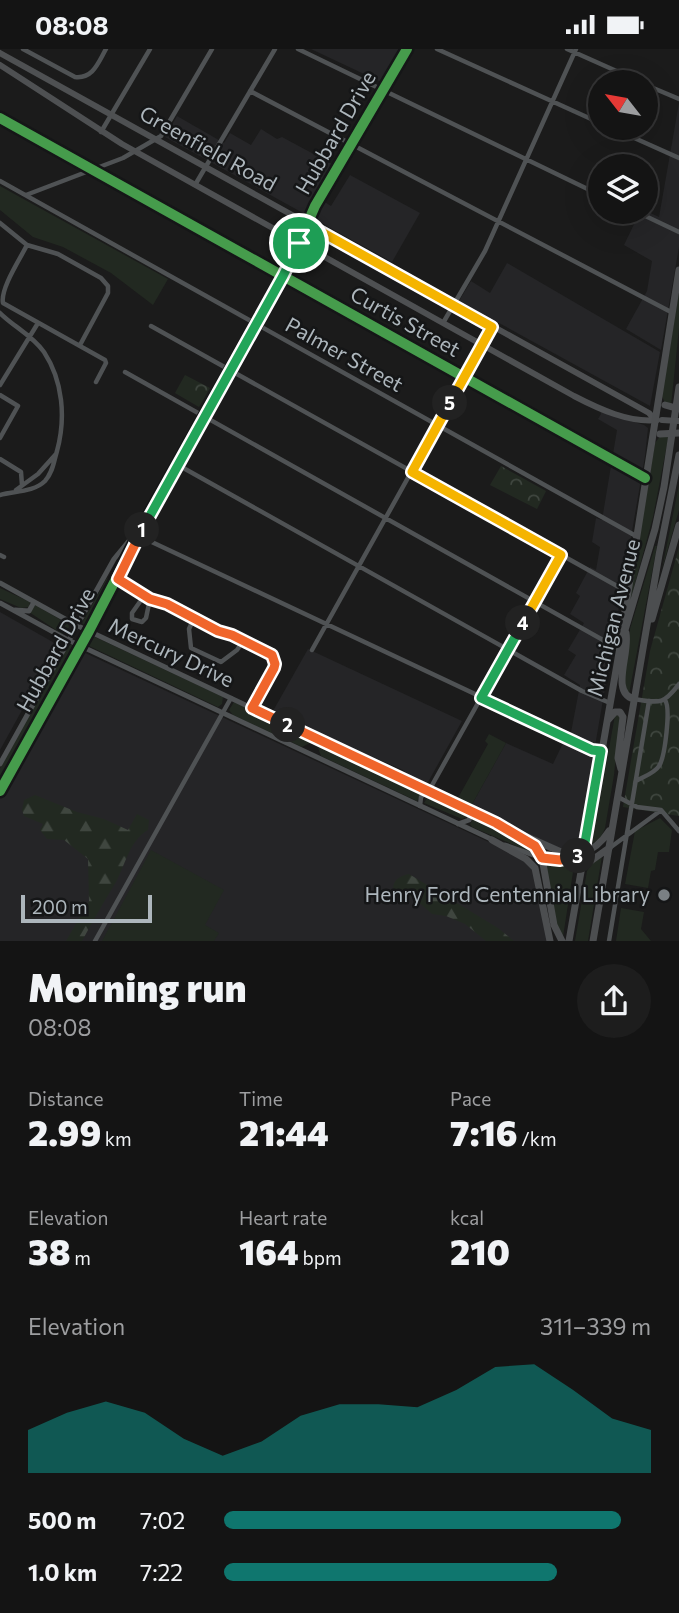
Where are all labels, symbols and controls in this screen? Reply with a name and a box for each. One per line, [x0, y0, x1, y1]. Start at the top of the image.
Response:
text: 08:08 [35, 9, 109, 40]
street label: Hubbard Drive [289, 66, 380, 198]
north arrow [588, 70, 658, 140]
map controls [588, 70, 658, 224]
street label: Greenfield Road [136, 100, 282, 196]
button: layers [588, 154, 658, 224]
pin [269, 213, 329, 273]
icon: arrive [280, 224, 318, 262]
street label: Curtis Street [347, 280, 465, 361]
street label: Palmer Street [282, 311, 408, 396]
pin: 5 [433, 385, 468, 421]
text: 5 [444, 391, 455, 414]
pin: 1 [124, 512, 160, 547]
text: 1 [137, 518, 146, 541]
street label: Michigan Avenue [581, 536, 644, 699]
street label: Hubbard Drive [10, 583, 99, 716]
pin: 4 [505, 605, 540, 641]
text: 4 [517, 611, 528, 634]
street label: Mercury Drive [105, 612, 238, 692]
pin: 2 [270, 707, 306, 743]
text: 2 [282, 713, 293, 736]
pin: 3 [560, 839, 596, 873]
text: 3 [572, 844, 583, 867]
place label: Henry Ford Centennial Library [364, 881, 650, 906]
marker: Henry Ford Centennial Library [656, 887, 672, 903]
scale bar [21, 892, 152, 924]
text: 200 m [32, 895, 88, 918]
text: Morning run [28, 963, 247, 1010]
button: share [577, 964, 651, 1038]
text: 08:08 [28, 1013, 91, 1041]
text: Distance [28, 1087, 104, 1110]
text: Time [239, 1087, 283, 1110]
text: Pace [450, 1087, 491, 1110]
text: 2.99 [28, 1110, 101, 1153]
text: 21:44 [239, 1110, 329, 1153]
text: 7:16 [450, 1110, 518, 1153]
text: km [101, 1127, 132, 1150]
text: /km [518, 1127, 557, 1150]
text: Elevation [28, 1206, 108, 1229]
text: Heart rate [239, 1206, 327, 1229]
text: kcal [450, 1206, 484, 1229]
text: 38 [28, 1229, 71, 1272]
text: 164 [239, 1229, 299, 1272]
text: 210 [450, 1229, 510, 1272]
text: m [71, 1246, 91, 1269]
text: bpm [299, 1246, 342, 1269]
text: Elevation [28, 1312, 125, 1340]
text: 311–339 m [540, 1312, 651, 1340]
text: 500 m [28, 1506, 96, 1534]
text: 7:02 [140, 1506, 185, 1534]
text: 1.0 km [28, 1558, 97, 1586]
text: 7:22 [140, 1558, 183, 1586]

